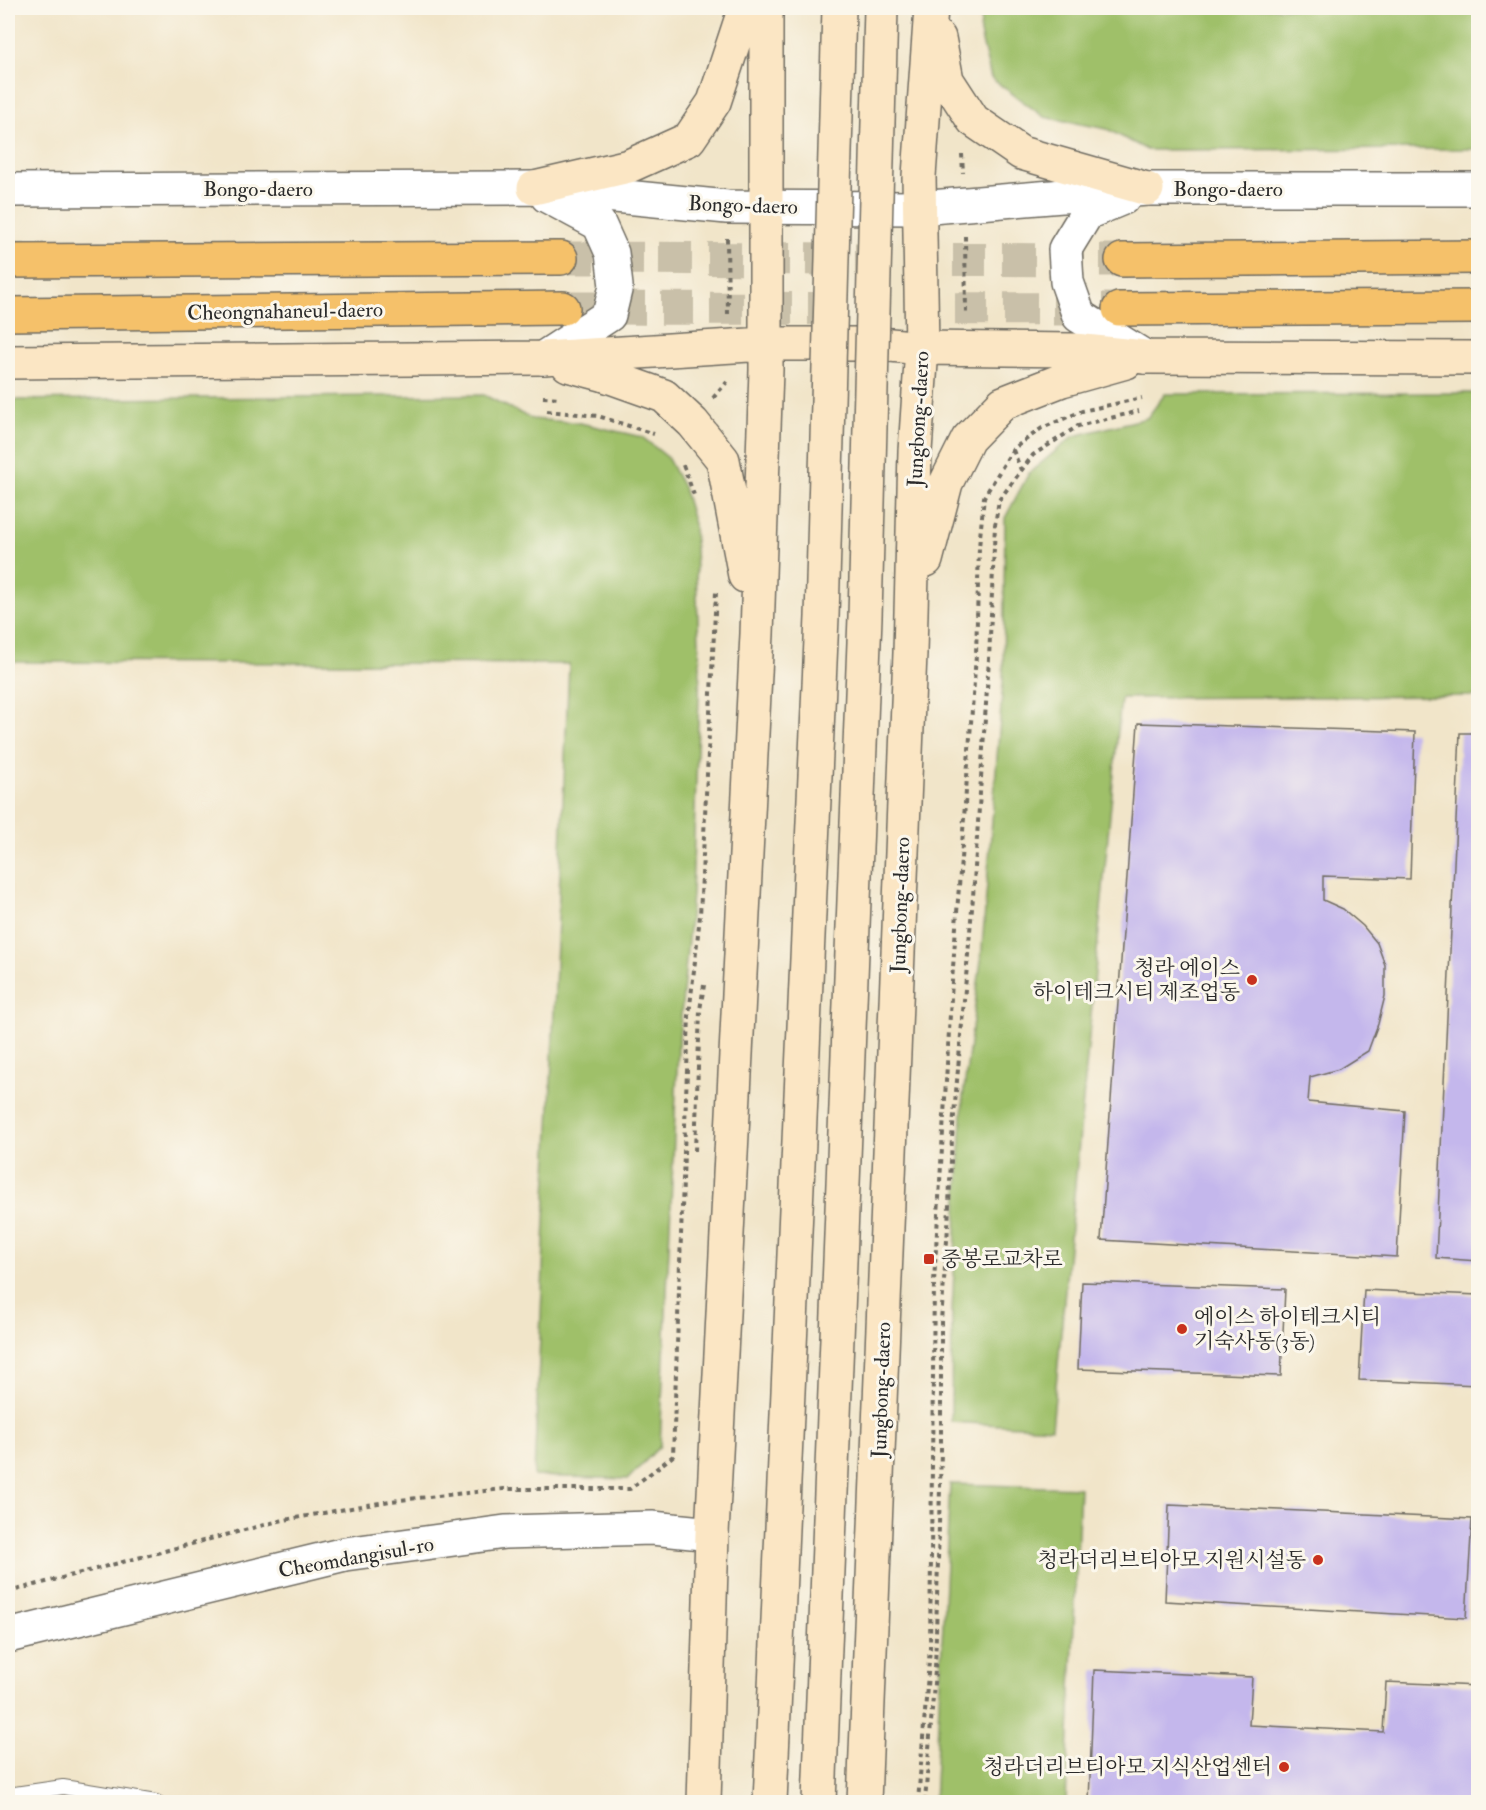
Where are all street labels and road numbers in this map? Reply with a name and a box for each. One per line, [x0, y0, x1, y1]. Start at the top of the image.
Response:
street label: Bongo-daero [203, 176, 313, 203]
street label: Bongo-daero [1173, 176, 1283, 203]
street label: Bongo-daero [688, 190, 798, 221]
street label: Cheongnahaneul-daero [187, 296, 383, 327]
street label: Jungbong-daero [901, 350, 936, 489]
street label: Jungbong-daero [885, 837, 916, 975]
street label: Jungbong-daero [866, 1322, 897, 1460]
street label: Cheomdangisul-ro [276, 1531, 436, 1584]

